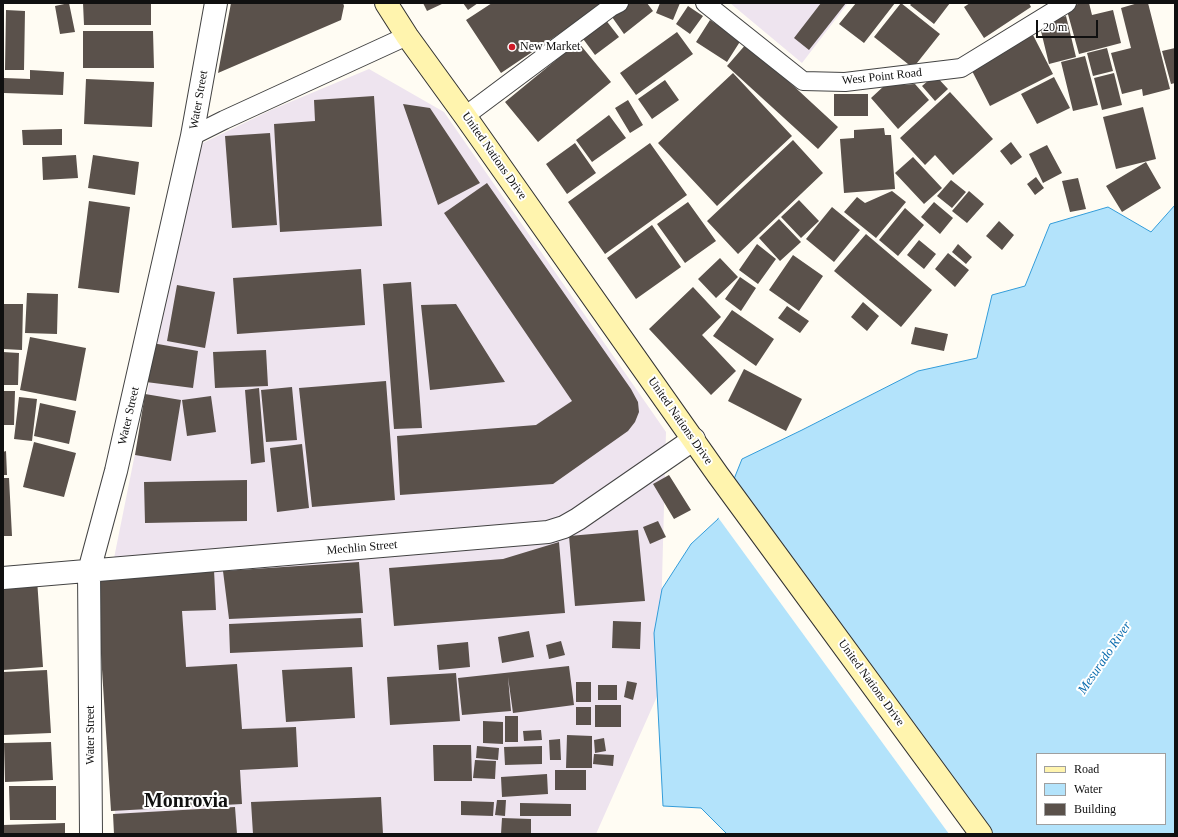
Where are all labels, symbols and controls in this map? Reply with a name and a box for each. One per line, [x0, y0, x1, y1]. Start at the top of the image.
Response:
scale bar [1038, 12, 1100, 38]
text: 20 m [1043, 20, 1067, 34]
place label: New Market [520, 40, 580, 54]
marker: New Market [507, 42, 517, 52]
street label: West Point Road [841, 66, 923, 88]
street label: Water Street [187, 70, 211, 130]
street label: United Nations Drive [458, 110, 530, 202]
street label: United Nations Drive [644, 375, 716, 467]
street label: Water Street [115, 385, 143, 447]
street label: Mechlin Street [326, 538, 398, 558]
water label: Mesurado River [1075, 619, 1135, 697]
street label: United Nations Drive [835, 637, 907, 729]
street label: Water Street [84, 705, 98, 765]
legend [1036, 753, 1166, 825]
text: Road [1074, 762, 1099, 776]
text: Water [1074, 782, 1102, 796]
district label: Monrovia [144, 790, 228, 814]
text: Building [1074, 802, 1116, 816]

